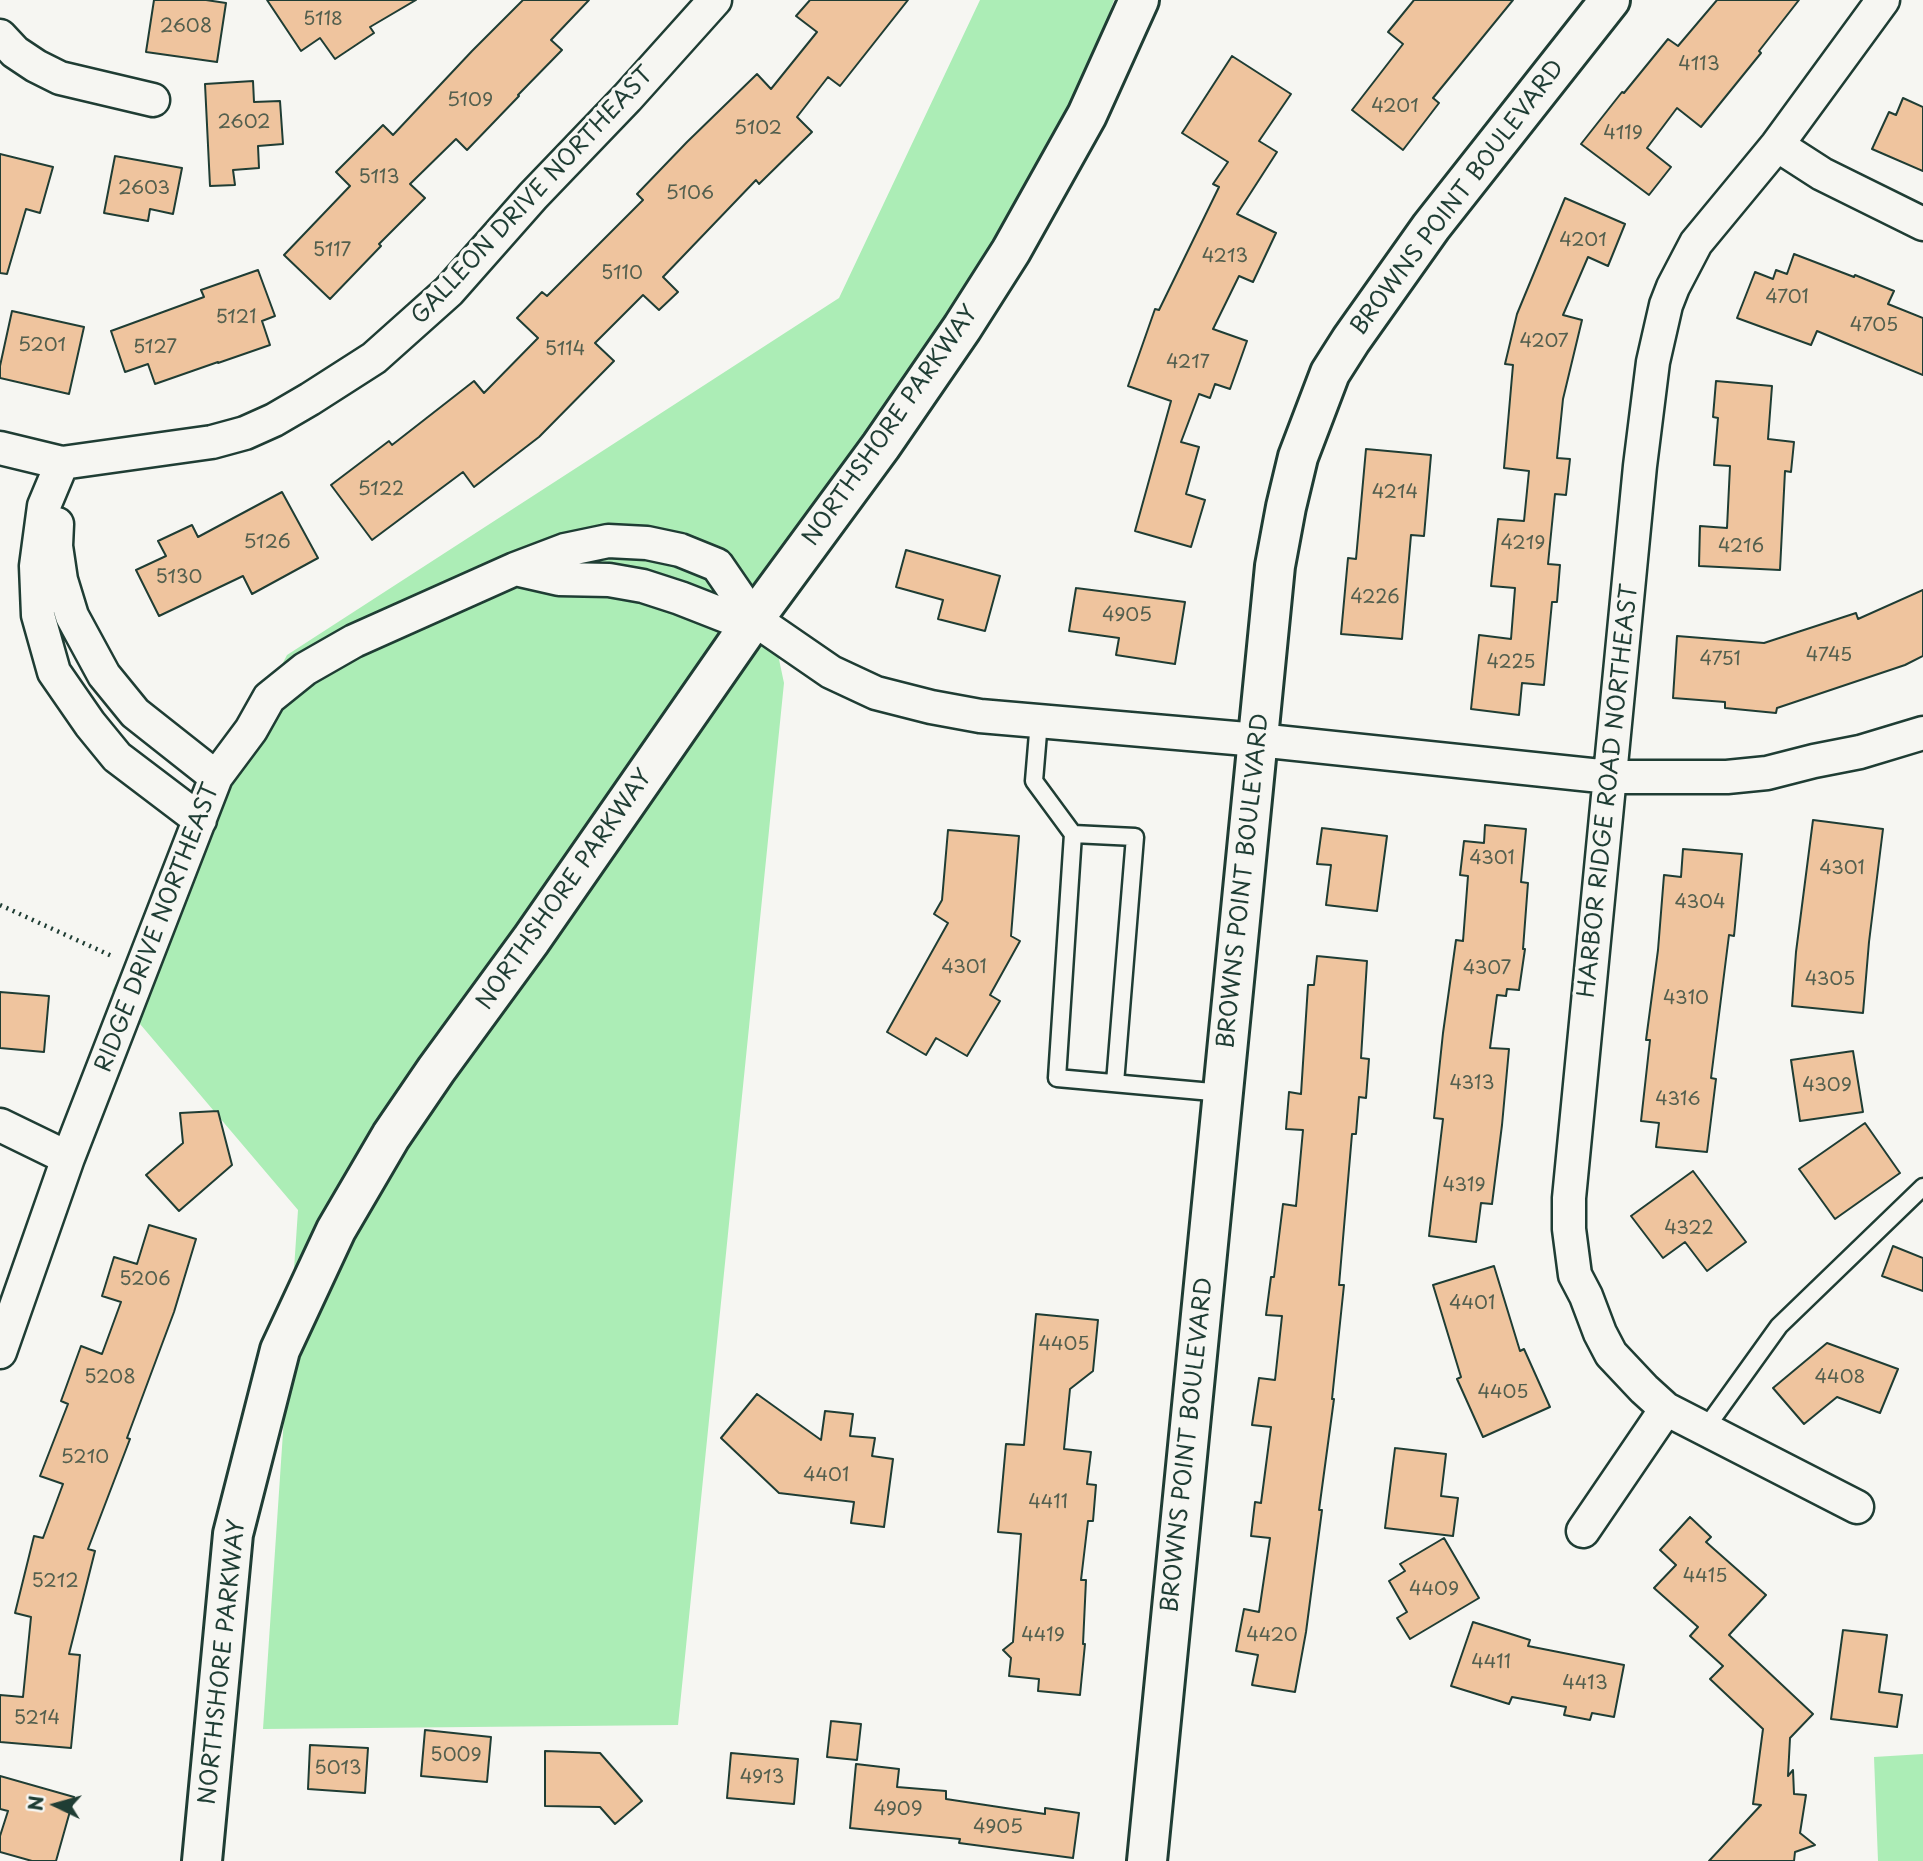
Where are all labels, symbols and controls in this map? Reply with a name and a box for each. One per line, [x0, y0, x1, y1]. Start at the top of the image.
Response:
house number: 5118 [303, 9, 343, 31]
house number: 2608 [160, 16, 212, 38]
house number: 4113 [1678, 54, 1720, 76]
street label: BROWNS POINT BOULEVARD [1346, 55, 1570, 341]
street label: GALLEON DRIVE NORTHEAST [406, 61, 660, 331]
house number: 5109 [447, 90, 493, 112]
house number: 4201 [1371, 96, 1419, 118]
house number: 2602 [218, 112, 270, 134]
house number: 5102 [734, 118, 782, 140]
house number: 4119 [1603, 123, 1643, 145]
house number: 5113 [359, 167, 399, 189]
house number: 2603 [118, 178, 170, 200]
house number: 5106 [666, 183, 714, 205]
house number: 4201 [1559, 230, 1607, 252]
house number: 5117 [313, 240, 351, 262]
house number: 4213 [1202, 246, 1248, 268]
house number: 5110 [601, 263, 643, 285]
house number: 4701 [1765, 287, 1809, 309]
street label: NORTHSHORE PARKWAY [797, 301, 985, 551]
house number: 5121 [215, 307, 257, 329]
house number: 4705 [1850, 315, 1898, 337]
house number: 4207 [1519, 331, 1569, 353]
house number: 5201 [18, 335, 66, 357]
house number: 5127 [133, 337, 177, 359]
house number: 5114 [545, 339, 585, 361]
house number: 4217 [1166, 352, 1210, 374]
house number: 5122 [358, 479, 404, 501]
house number: 4214 [1372, 482, 1418, 504]
house number: 5126 [243, 532, 291, 554]
house number: 4219 [1501, 533, 1545, 555]
house number: 4216 [1718, 536, 1764, 558]
house number: 5130 [156, 567, 202, 589]
street label: HARBOR RIDGE ROAD NORTHEAST [1574, 583, 1644, 999]
house number: 4226 [1350, 587, 1400, 609]
house number: 4905 [1102, 605, 1152, 627]
house number: 4745 [1806, 645, 1852, 667]
house number: 4751 [1699, 649, 1741, 671]
house number: 4225 [1486, 652, 1536, 674]
street label: BROWNS POINT BOULEVARD [1213, 712, 1275, 1050]
street label: NORTHSHORE PARKWAY [471, 765, 659, 1015]
street label: RIDGE DRIVE NORTHEAST [90, 780, 226, 1076]
house number: 4301 [1469, 848, 1515, 870]
house number: 4301 [1819, 858, 1865, 880]
house number: 4304 [1675, 892, 1725, 914]
house number: 4301 [941, 957, 987, 979]
house number: 4307 [1463, 958, 1511, 980]
house number: 4305 [1805, 969, 1855, 991]
house number: 4310 [1663, 988, 1709, 1010]
house number: 4313 [1450, 1073, 1494, 1095]
house number: 4309 [1802, 1075, 1852, 1097]
house number: 4316 [1655, 1089, 1701, 1111]
house number: 4319 [1442, 1175, 1486, 1197]
house number: 4322 [1664, 1218, 1714, 1240]
house number: 5206 [119, 1269, 171, 1291]
street label: BROWNS POINT BOULEVARD [1157, 1276, 1219, 1614]
house number: 4401 [1449, 1293, 1495, 1315]
house number: 4405 [1038, 1334, 1090, 1356]
house number: 5208 [84, 1367, 136, 1389]
house number: 4408 [1815, 1367, 1865, 1389]
house number: 4405 [1477, 1382, 1529, 1404]
house number: 5210 [61, 1447, 109, 1469]
house number: 4401 [803, 1465, 849, 1487]
house number: 4411 [1028, 1492, 1068, 1514]
street label: NORTHSHORE PARKWAY [194, 1518, 252, 1806]
house number: 4415 [1683, 1566, 1727, 1588]
house number: 5212 [31, 1571, 79, 1593]
house number: 4409 [1409, 1579, 1459, 1601]
house number: 4419 [1021, 1625, 1065, 1647]
house number: 4420 [1246, 1625, 1298, 1647]
house number: 4411 [1471, 1652, 1511, 1674]
house number: 4413 [1562, 1673, 1608, 1695]
house number: 5214 [14, 1708, 60, 1730]
house number: 5009 [430, 1745, 482, 1767]
house number: 5013 [314, 1758, 362, 1780]
house number: 4913 [740, 1767, 784, 1789]
north arrow [21, 1770, 91, 1840]
text: N [20, 1794, 50, 1812]
house number: 4909 [873, 1799, 923, 1821]
house number: 4905 [973, 1817, 1023, 1839]

